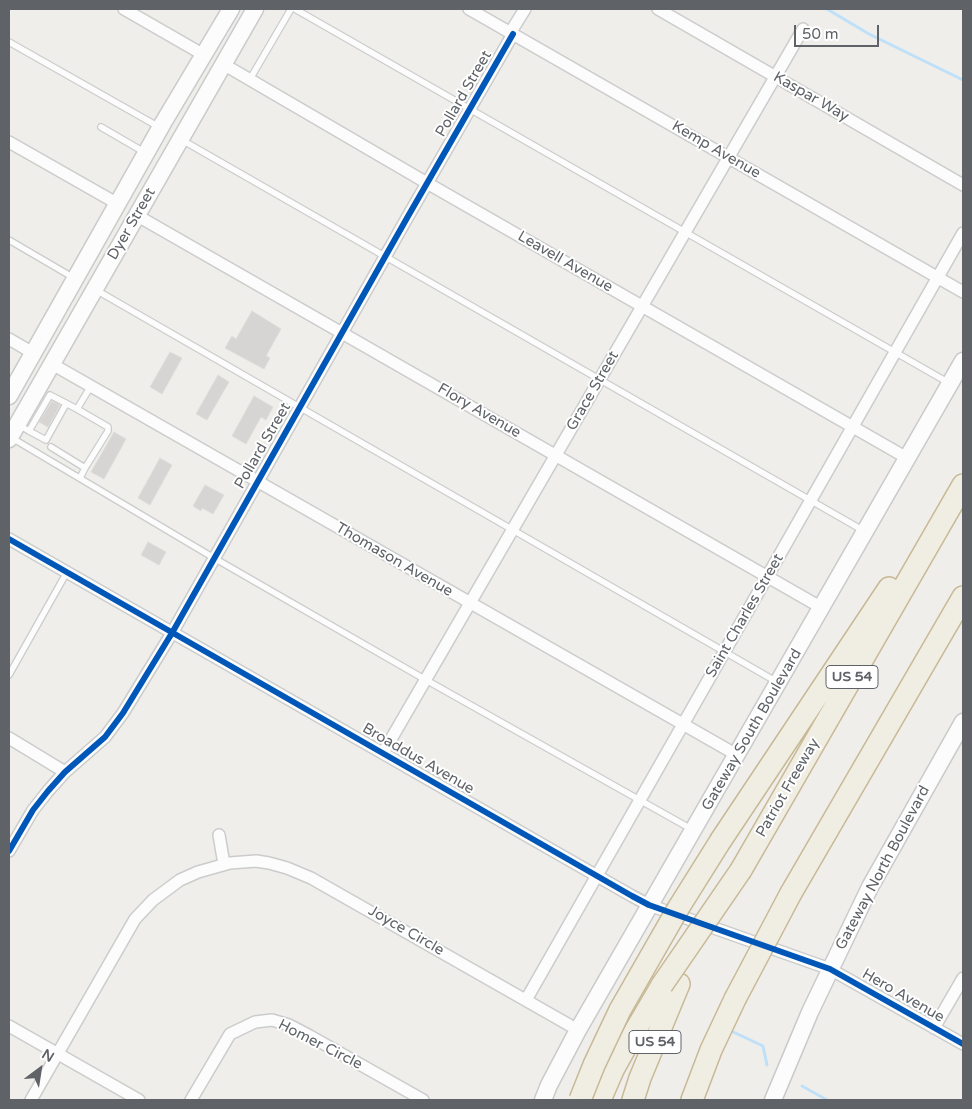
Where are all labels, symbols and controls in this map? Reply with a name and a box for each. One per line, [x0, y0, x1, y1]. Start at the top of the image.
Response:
scale bar [797, 15, 882, 47]
text: 50 m [802, 25, 839, 43]
street label: Pollard Street [432, 48, 496, 140]
street label: Kaspar Way [770, 68, 852, 126]
street label: Kemp Avenue [668, 117, 764, 183]
street label: Dyer Street [104, 185, 160, 263]
street label: Leavell Avenue [514, 228, 616, 296]
street label: Grace Street [563, 348, 623, 434]
street label: Flory Avenue [434, 380, 524, 442]
street label: Pollard Street [231, 400, 295, 492]
street label: Thomason Avenue [332, 519, 456, 601]
street label: Saint Charles Street [702, 551, 788, 681]
street label: Gateway South Boulevard [698, 646, 806, 814]
road number: US 54 [826, 666, 878, 689]
street label: Broaddus Avenue [359, 720, 477, 798]
street label: Patriot Freeway [752, 735, 824, 841]
street label: Gateway North Boulevard [832, 783, 934, 953]
street label: Joyce Circle [365, 902, 447, 960]
street label: Hero Avenue [859, 965, 947, 1027]
street label: Homer Circle [275, 1016, 365, 1074]
road number: US 54 [629, 1030, 681, 1054]
north arrow [15, 1044, 65, 1094]
text: N [39, 1046, 57, 1066]

